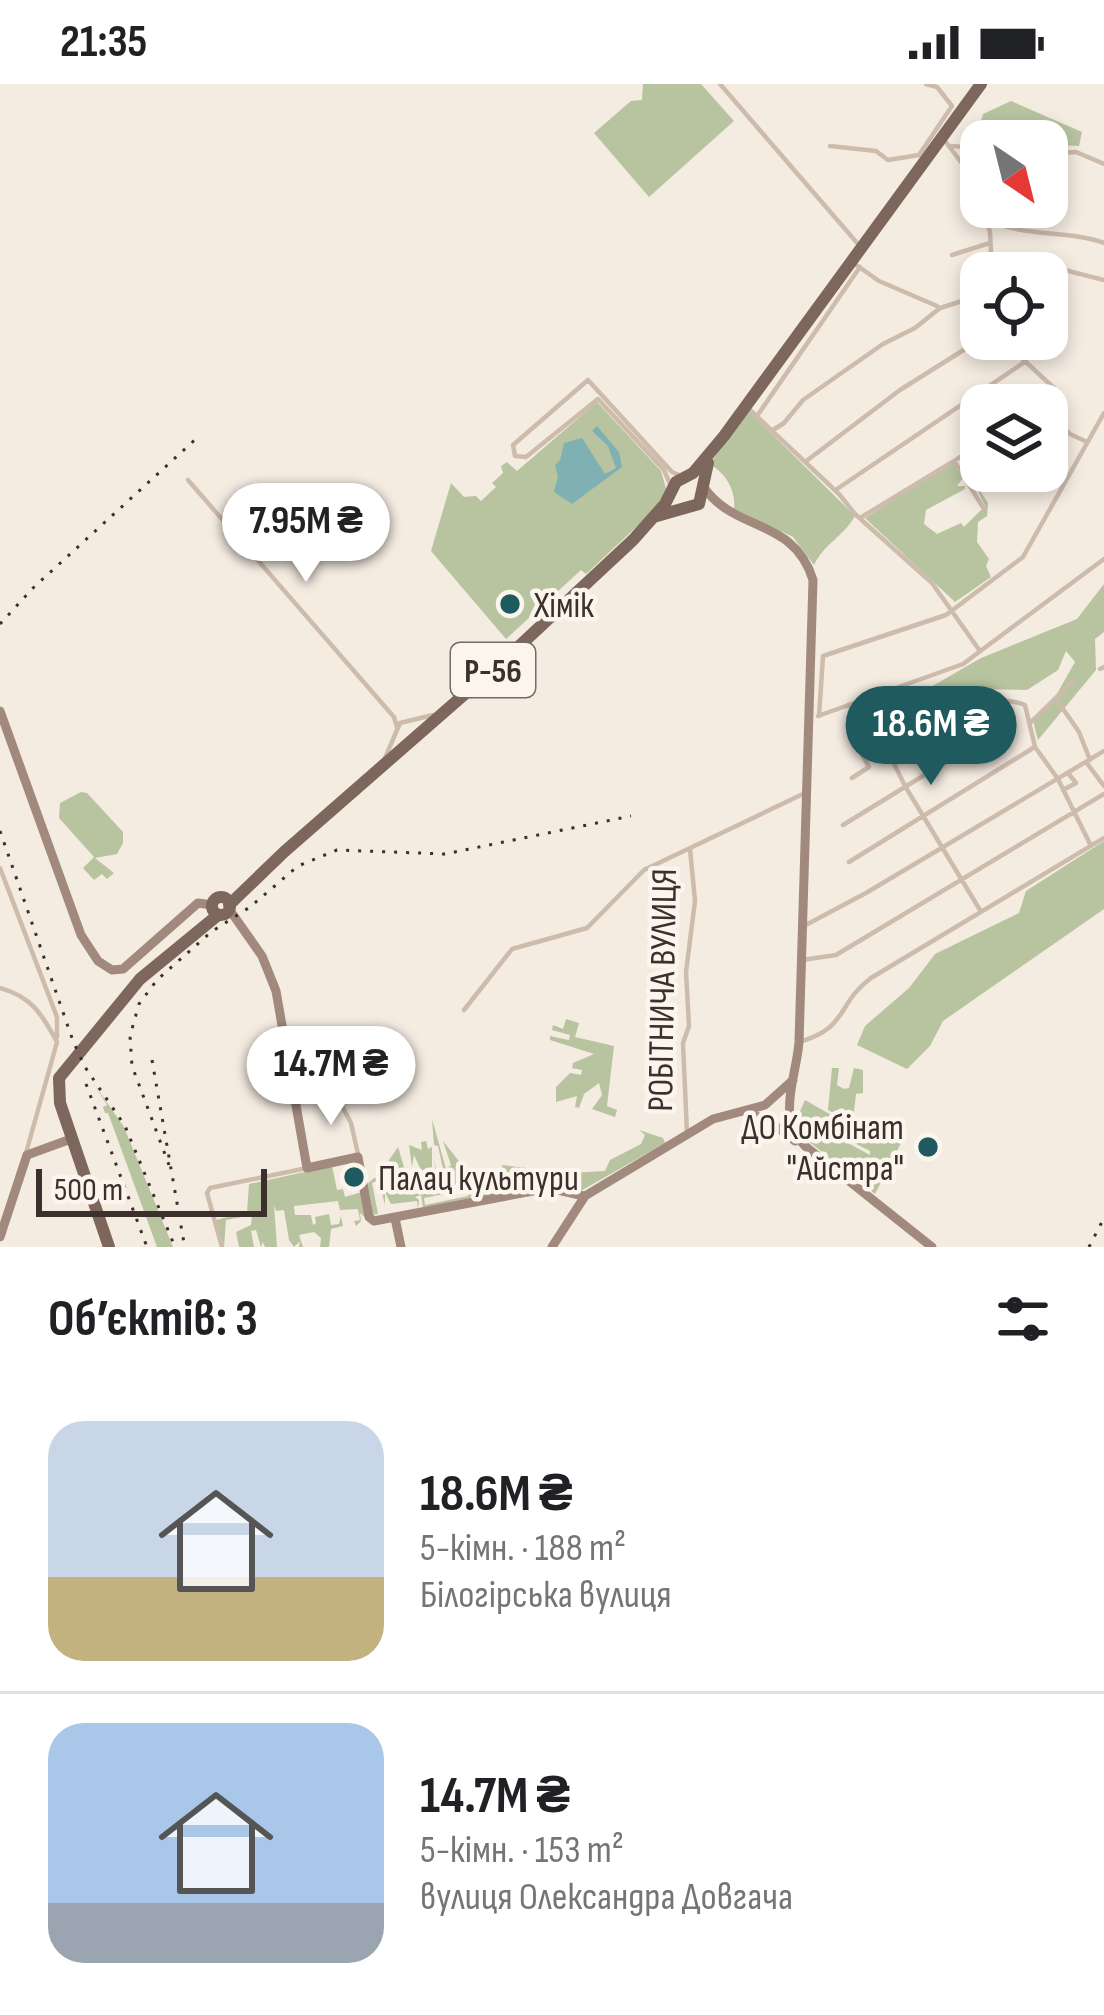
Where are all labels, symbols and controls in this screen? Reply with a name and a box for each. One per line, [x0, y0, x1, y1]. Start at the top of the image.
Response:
text: 21:35 [60, 15, 147, 70]
north arrow [960, 120, 1068, 228]
map controls [960, 120, 1068, 492]
button: locate [960, 252, 1068, 360]
button: layers [960, 384, 1068, 492]
pin: 7.95M ₴ [195, 483, 417, 585]
text: 7.95M ₴ [249, 498, 363, 545]
place label: Хімік [533, 585, 594, 628]
marker: Хімік [497, 591, 523, 617]
road number: Р-56 [451, 643, 535, 697]
pin: 18.6M ₴ [820, 686, 1042, 788]
text: 18.6M ₴ [873, 701, 989, 748]
street label: РОБІТНИЧА ВУЛИЦЯ [640, 868, 687, 1112]
pin: 14.7M ₴ [220, 1026, 442, 1128]
text: 14.7M ₴ [274, 1041, 388, 1088]
place label: ДО Комбінат "Айстра" [741, 1107, 904, 1191]
marker: ДО Комбінат "Айстра" [915, 1134, 941, 1160]
place label: Палац культури [378, 1158, 579, 1201]
scale bar [36, 1163, 267, 1216]
marker: Палац культури [341, 1164, 367, 1190]
text: 500 m [54, 1170, 123, 1210]
icon: filters [990, 1286, 1056, 1352]
text: Об’єктів: 3 [48, 1289, 258, 1350]
text: 18.6M ₴ [420, 1464, 573, 1525]
icon: home [144, 1469, 288, 1613]
text: 5-кімн. · 188 m² [420, 1525, 626, 1572]
text: Білогірська вулиця [420, 1572, 672, 1619]
text: 14.7M ₴ [420, 1766, 570, 1827]
icon: home [144, 1771, 288, 1915]
text: 5-кімн. · 153 m² [420, 1827, 624, 1874]
text: вулиця Олександра Довгача [420, 1874, 793, 1921]

